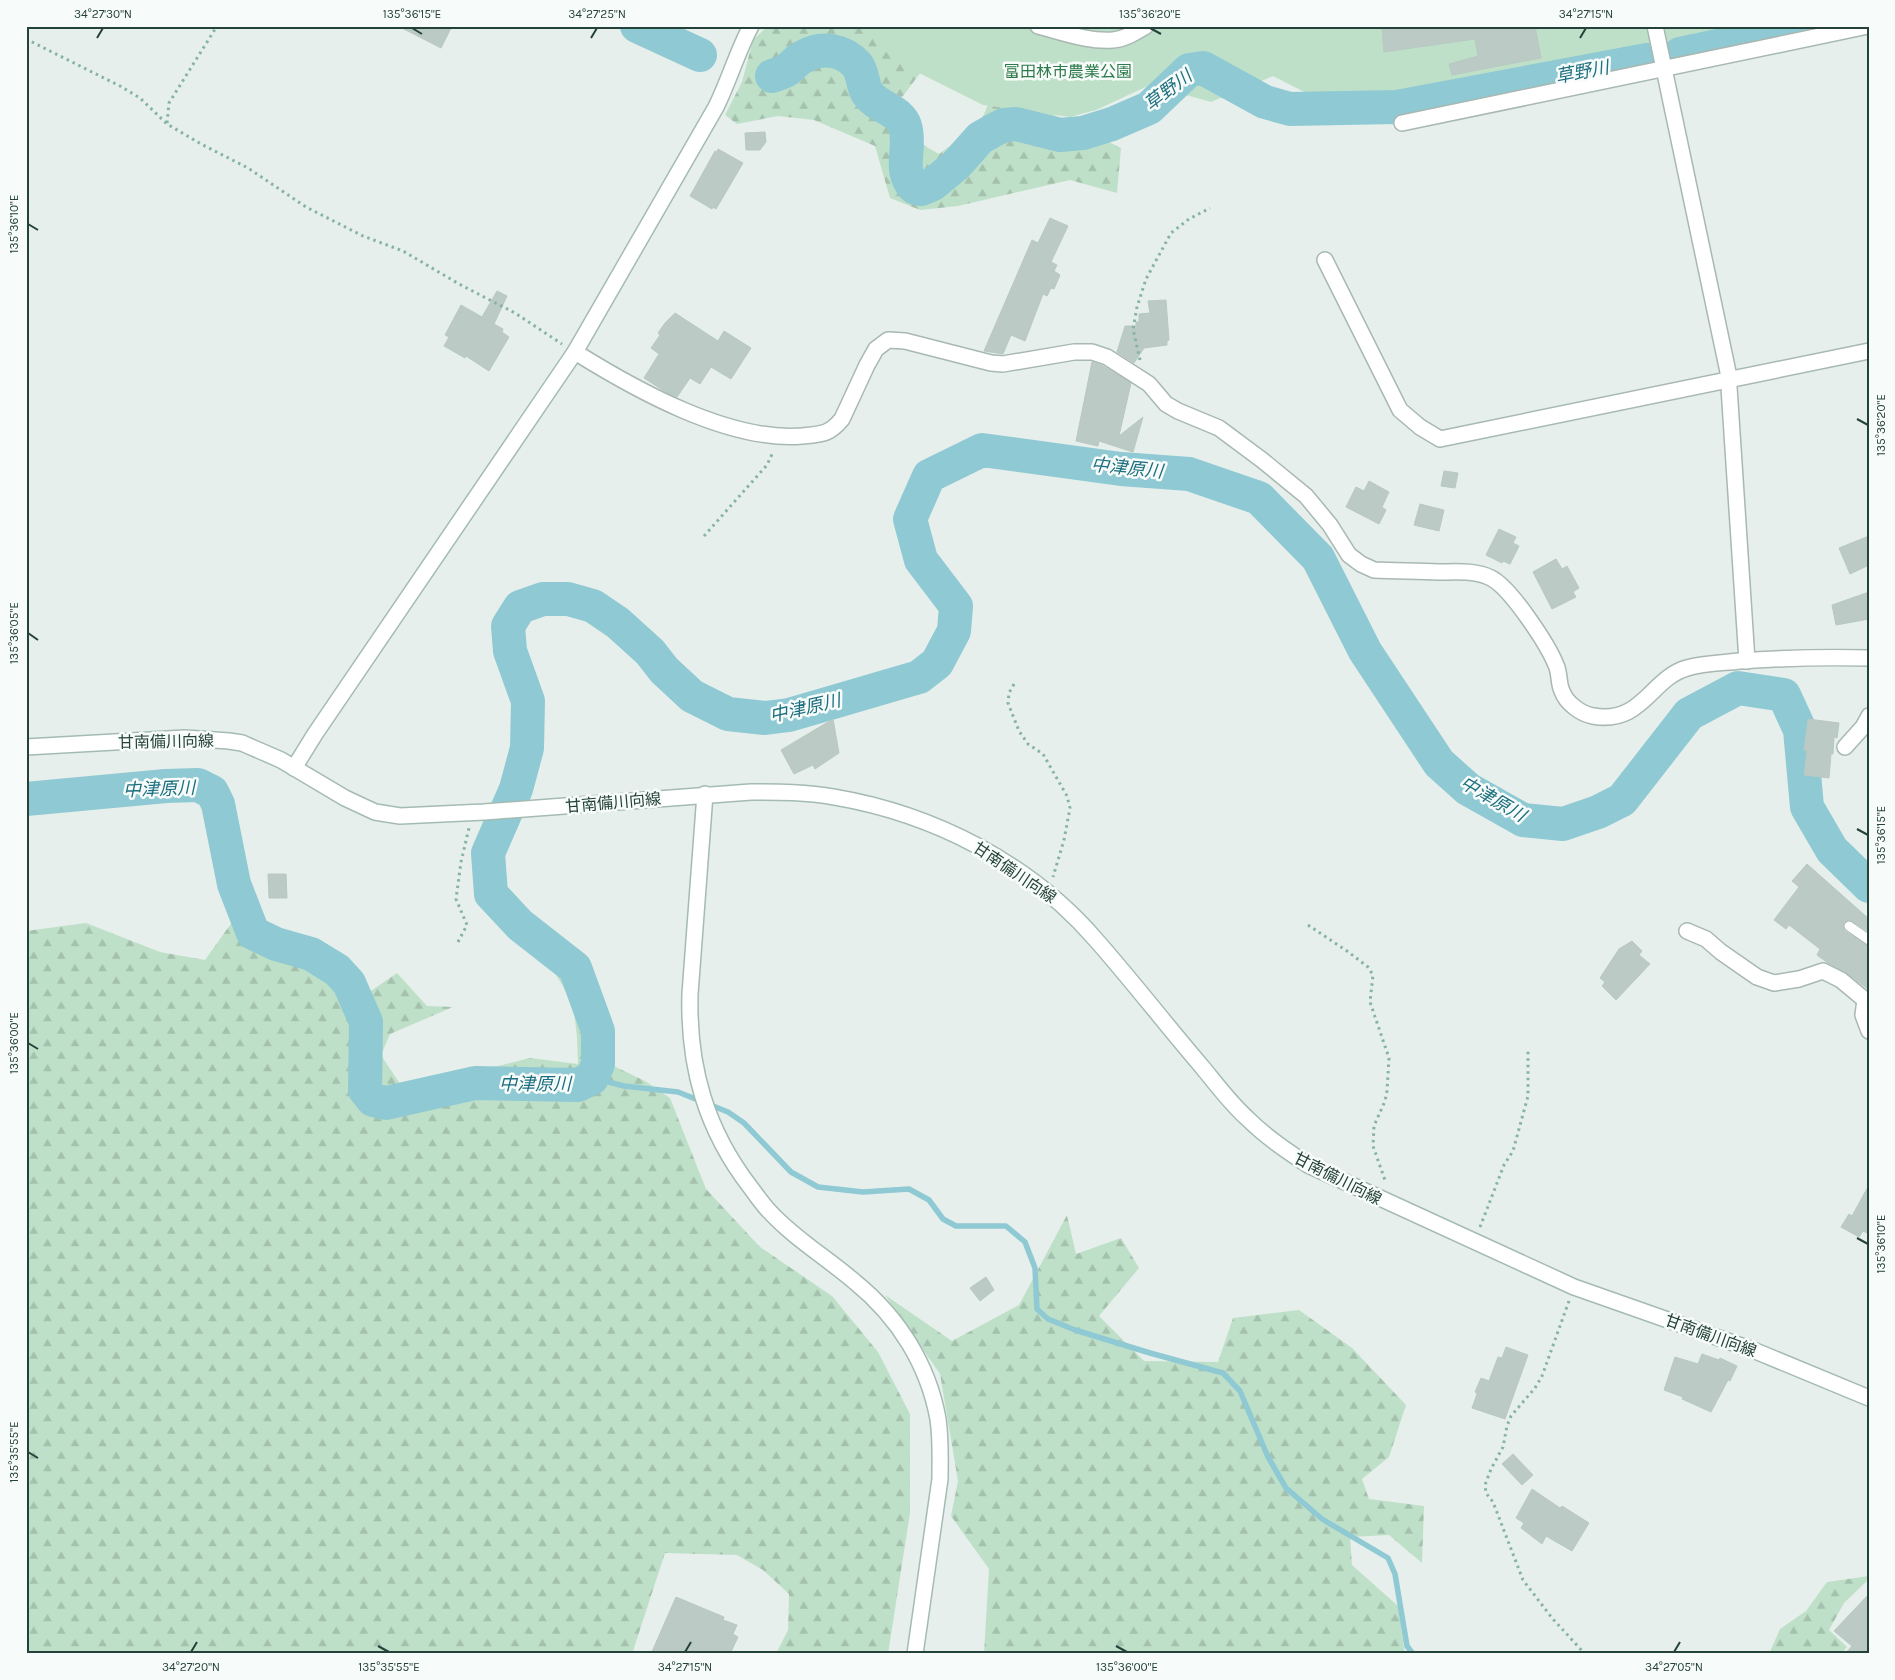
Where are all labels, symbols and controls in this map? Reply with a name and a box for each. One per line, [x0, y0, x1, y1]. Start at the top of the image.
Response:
text: 34°27'30"N [74, 7, 132, 21]
text: 135°36'15"E [383, 7, 441, 21]
text: 34°27'25"N [568, 7, 626, 21]
text: 135°36'20"E [1119, 7, 1181, 21]
text: 34°27'15"N [1559, 7, 1613, 21]
water label: 草野川 [1553, 56, 1613, 88]
park label: 富田林市農業公園 [1004, 62, 1132, 81]
water label: 草野川 [1140, 64, 1198, 115]
text: 135°36'10"E [7, 195, 21, 253]
text: 135°36'20"E [1874, 394, 1888, 456]
water label: 中津原川 [1090, 453, 1166, 483]
text: 135°36'05"E [7, 602, 21, 664]
water label: 中津原川 [767, 689, 845, 727]
street label: 甘南備川向線 [118, 731, 214, 752]
water label: 中津原川 [1456, 771, 1531, 828]
water label: 中津原川 [123, 777, 197, 801]
street label: 甘南備川向線 [564, 789, 662, 816]
text: 135°36'15"E [1874, 806, 1888, 864]
street label: 甘南備川向線 [970, 838, 1060, 907]
text: 135°36'00"E [7, 1012, 21, 1074]
water label: 中津原川 [499, 1073, 573, 1095]
street label: 甘南備川向線 [1291, 1148, 1385, 1209]
text: 135°36'10"E [1874, 1215, 1888, 1273]
street label: 甘南備川向線 [1662, 1310, 1759, 1361]
text: 135°35'55"E [7, 1421, 21, 1483]
text: 34°27'20"N [162, 1660, 220, 1674]
text: 135°35'55"E [358, 1660, 420, 1674]
text: 34°27'15"N [658, 1660, 712, 1674]
text: 135°36'00"E [1096, 1660, 1158, 1674]
text: 34°27'05"N [1645, 1660, 1703, 1674]

